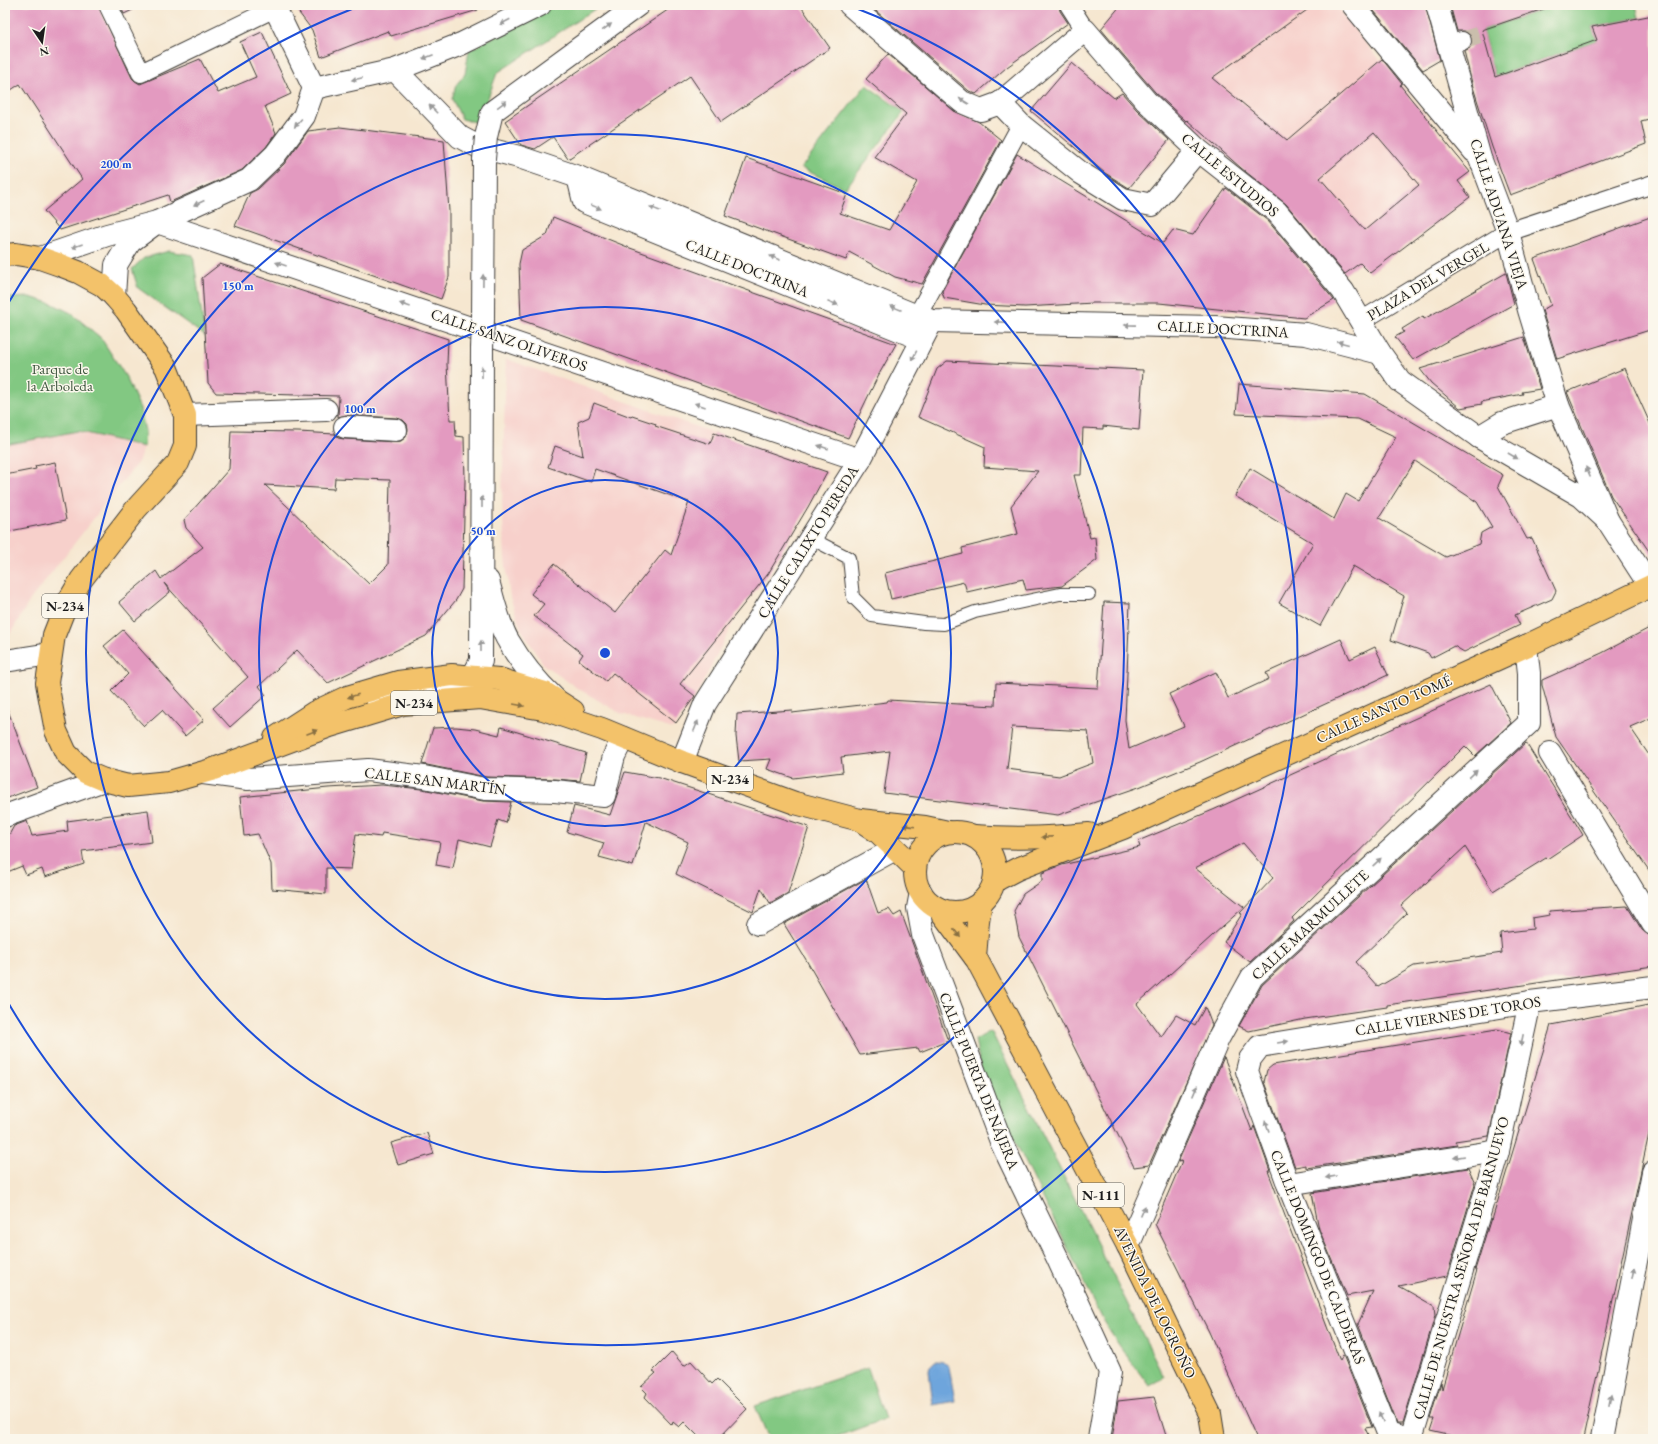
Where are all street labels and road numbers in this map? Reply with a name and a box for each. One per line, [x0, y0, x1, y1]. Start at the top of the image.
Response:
street label: CALLE ESTUDIOS [1178, 128, 1283, 221]
street label: CALLE ADUANA VIEJA [1466, 136, 1533, 292]
street label: CALLE DOCTRINA [683, 234, 812, 301]
street label: PLAZA DEL VERGEL [1363, 237, 1492, 324]
street label: CALLE SANZ OLIVEROS [428, 304, 590, 375]
street label: CALLE DOCTRINA [1157, 316, 1290, 341]
street label: CALLE CALIXTO PEREDA [753, 461, 863, 622]
road number: N-234 [42, 594, 88, 618]
street label: CALLE SANTO TOMÉ [1313, 670, 1455, 747]
road number: N-234 [391, 691, 437, 715]
street label: CALLE SAN MARTÍN [363, 762, 507, 799]
road number: N-234 [707, 767, 753, 791]
street label: CALLE MARMULLETE [1247, 865, 1373, 984]
street label: CALLE PUERTA DE NÁJERA [935, 989, 1024, 1173]
street label: CALLE VIERNES DE TOROS [1354, 991, 1542, 1040]
street label: CALLE DE NUESTRA SEÑORA DE BARNUEVO [1408, 1114, 1513, 1422]
street label: CALLE DOMINGO DE CALDERAS [1267, 1147, 1370, 1367]
road number: N-111 [1078, 1183, 1124, 1207]
street label: AVENIDA DE LOGROÑO [1110, 1221, 1201, 1381]

